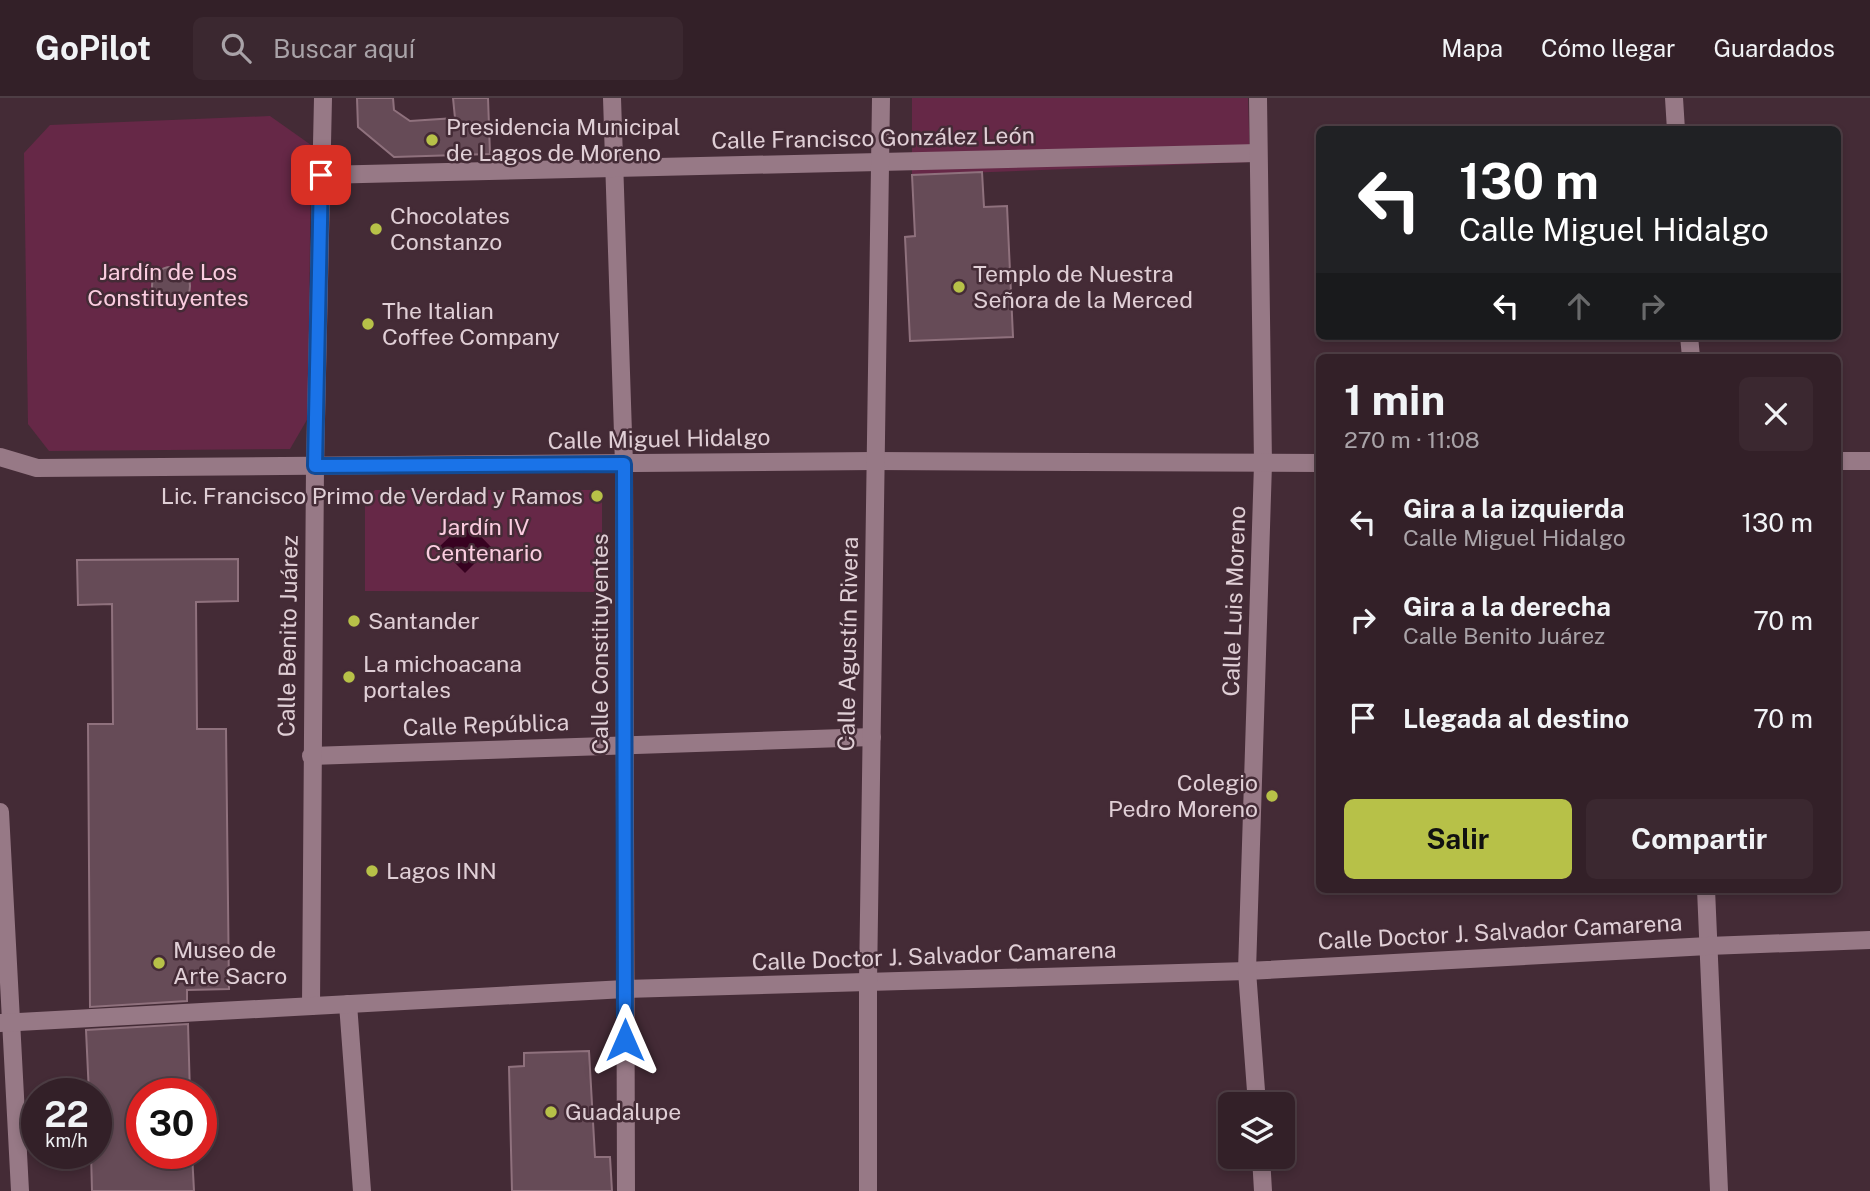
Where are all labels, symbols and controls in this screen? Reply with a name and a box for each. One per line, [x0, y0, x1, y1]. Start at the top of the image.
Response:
search box [193, 17, 683, 80]
text: GoPilot [35, 29, 151, 67]
icon: search [217, 29, 255, 67]
text: Buscar aquí [273, 33, 415, 64]
text: Mapa [1441, 34, 1503, 62]
text: Cómo llegar [1541, 34, 1675, 62]
text: Guardados [1713, 34, 1835, 62]
place label: Presidencia Municipal de Lagos de Moreno [446, 113, 680, 166]
street label: Calle Francisco González León [711, 121, 1035, 154]
marker: Presidencia Municipal de Lagos de Moreno [424, 132, 440, 148]
pin [291, 145, 351, 205]
text: 130 m [1459, 152, 1599, 210]
icon: left [1344, 154, 1435, 245]
icon: arrive [302, 156, 340, 194]
place label: Chocolates Constanzo [390, 202, 510, 255]
text: Calle Miguel Hidalgo [1459, 211, 1769, 248]
marker: Chocolates Constanzo [368, 221, 384, 237]
park label: Jardín de Los Constituyentes [87, 258, 249, 311]
place label: Templo de Nuestra Señora de la Merced [973, 260, 1193, 313]
marker: Templo de Nuestra Señora de la Merced [951, 279, 967, 295]
icon: left [1487, 287, 1525, 325]
icon: ahead [1560, 287, 1598, 325]
icon: right [1633, 287, 1671, 325]
place label: The Italian Coffee Company [382, 297, 560, 350]
marker: The Italian Coffee Company [360, 316, 376, 332]
text: 1 min [1344, 375, 1445, 424]
button: close [1739, 377, 1813, 451]
street label: Calle Miguel Hidalgo [547, 423, 771, 454]
text: 270 m · 11:08 [1344, 426, 1480, 453]
place label: Lic. Francisco Primo de Verdad y Ramos [161, 482, 583, 509]
marker: Lic. Francisco Primo de Verdad y Ramos [589, 488, 605, 504]
text: Gira a la izquierda [1403, 493, 1625, 524]
icon: left [1344, 503, 1382, 541]
street label: Calle Luis Moreno [1217, 505, 1250, 697]
text: 130 m [1741, 507, 1813, 538]
park label: Jardín IV Centenario [426, 513, 542, 566]
text: Calle Miguel Hidalgo [1403, 524, 1626, 551]
street label: Calle Constituyentes [586, 533, 613, 755]
street label: Calle Benito Juárez [272, 535, 303, 737]
street label: Calle Agustín Rivera [832, 536, 863, 752]
text: Gira a la derecha [1403, 591, 1611, 622]
icon: right [1344, 601, 1382, 639]
text: 70 m [1753, 605, 1813, 636]
place label: Santander [368, 607, 479, 634]
marker: Santander [346, 613, 362, 629]
text: Calle Benito Juárez [1403, 622, 1605, 649]
place label: La michoacana portales [363, 650, 522, 703]
marker: La michoacana portales [341, 669, 357, 685]
icon: arrive [1344, 699, 1382, 737]
text: Llegada al destino [1403, 703, 1629, 734]
text: 70 m [1753, 703, 1813, 734]
street label: Calle República [402, 708, 570, 741]
place label: Colegio Pedro Moreno [1108, 769, 1258, 822]
marker: Colegio Pedro Moreno [1264, 788, 1280, 804]
button: Salir [1344, 799, 1572, 879]
button: Compartir [1586, 799, 1813, 879]
place label: Lagos INN [386, 857, 497, 884]
marker: Lagos INN [364, 863, 380, 879]
street label: Calle Doctor J. Salvador Camarena [1317, 908, 1683, 955]
place label: Museo de Arte Sacro [173, 936, 287, 989]
street label: Calle Doctor J. Salvador Camarena [751, 936, 1117, 975]
marker: Museo de Arte Sacro [151, 955, 167, 971]
position arrow [588, 1003, 662, 1077]
speed limit sign: 30 [126, 1078, 217, 1169]
map controls [1218, 1092, 1295, 1169]
button: layers [1218, 1092, 1295, 1169]
text: 22 [44, 1094, 89, 1135]
place label: Guadalupe [565, 1098, 681, 1125]
marker: Guadalupe [543, 1104, 559, 1120]
text: km/h [45, 1130, 88, 1151]

